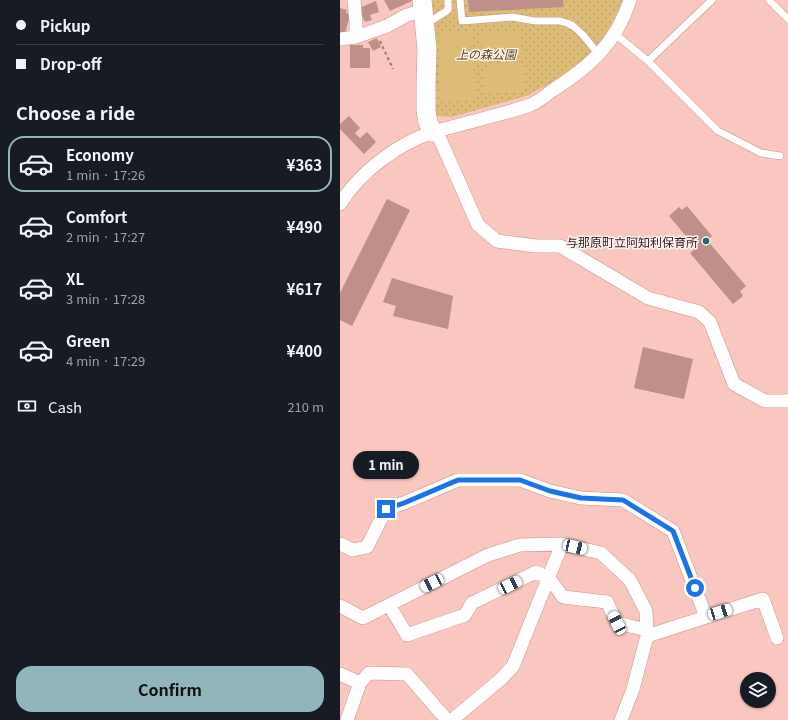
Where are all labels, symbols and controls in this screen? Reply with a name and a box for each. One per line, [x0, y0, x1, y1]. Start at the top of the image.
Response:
text: Pickup [40, 15, 90, 36]
park label: 上の森公園 [456, 45, 518, 62]
text: Drop-off [40, 53, 102, 74]
text: Choose a ride [16, 99, 135, 125]
text: Economy [66, 144, 134, 165]
icon: car [18, 146, 54, 182]
text: ¥363 [287, 154, 322, 175]
text: 1 min · 17:26 [66, 165, 145, 184]
text: Comfort [66, 206, 127, 227]
icon: car [18, 208, 54, 244]
text: ¥490 [287, 216, 322, 237]
text: 2 min · 17:27 [66, 227, 145, 246]
place label: 与那原町立阿知利保育所 [566, 233, 698, 250]
marker: 与那原町立阿知利保育所 [701, 236, 711, 246]
text: XL [66, 268, 84, 289]
icon: car [18, 270, 54, 306]
text: ¥617 [287, 278, 322, 299]
text: 3 min · 17:28 [66, 289, 145, 308]
text: Green [66, 330, 110, 351]
icon: car [18, 332, 54, 368]
text: ¥400 [287, 340, 322, 361]
text: 4 min · 17:29 [66, 351, 145, 370]
icon: cash [16, 395, 38, 417]
text: Cash [48, 396, 82, 417]
text: 210 m [287, 397, 324, 416]
callout: 1 min [353, 451, 419, 479]
text: 1 min [368, 455, 404, 474]
route end [377, 500, 395, 518]
car [562, 538, 588, 556]
car [419, 572, 445, 594]
car [497, 574, 523, 596]
route start [686, 579, 704, 597]
car [707, 603, 733, 621]
car [606, 610, 628, 636]
button: Confirm [16, 666, 324, 712]
map controls [740, 672, 776, 708]
button: layers [740, 672, 776, 708]

